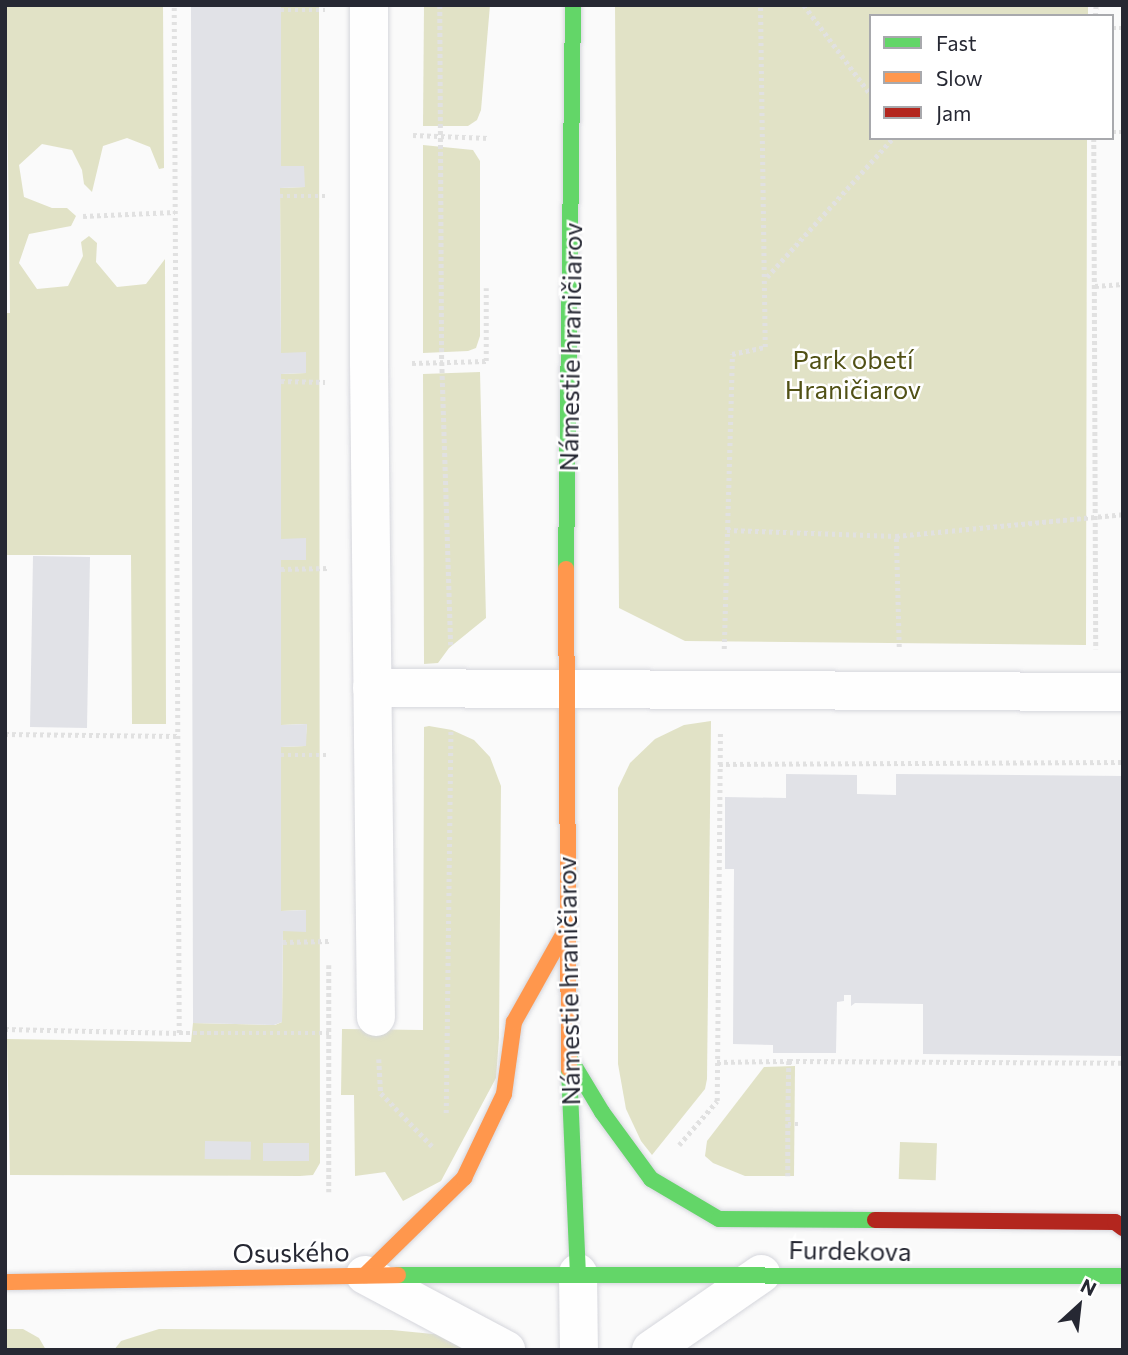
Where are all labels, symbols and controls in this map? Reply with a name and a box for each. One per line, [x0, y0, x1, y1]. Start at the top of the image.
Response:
legend [869, 14, 1114, 140]
text: Fast [936, 30, 977, 55]
text: Slow [936, 65, 983, 90]
text: Jam [936, 100, 971, 125]
street label: Námestie hraničiarov [552, 222, 588, 472]
park label: Park obetí Hraničiarov [785, 343, 921, 404]
street label: Námestie hraničiarov [550, 856, 586, 1106]
street label: Furdekova [788, 1233, 912, 1267]
street label: Osuského [232, 1235, 350, 1269]
north arrow [1044, 1271, 1114, 1341]
text: N [1077, 1273, 1100, 1300]

